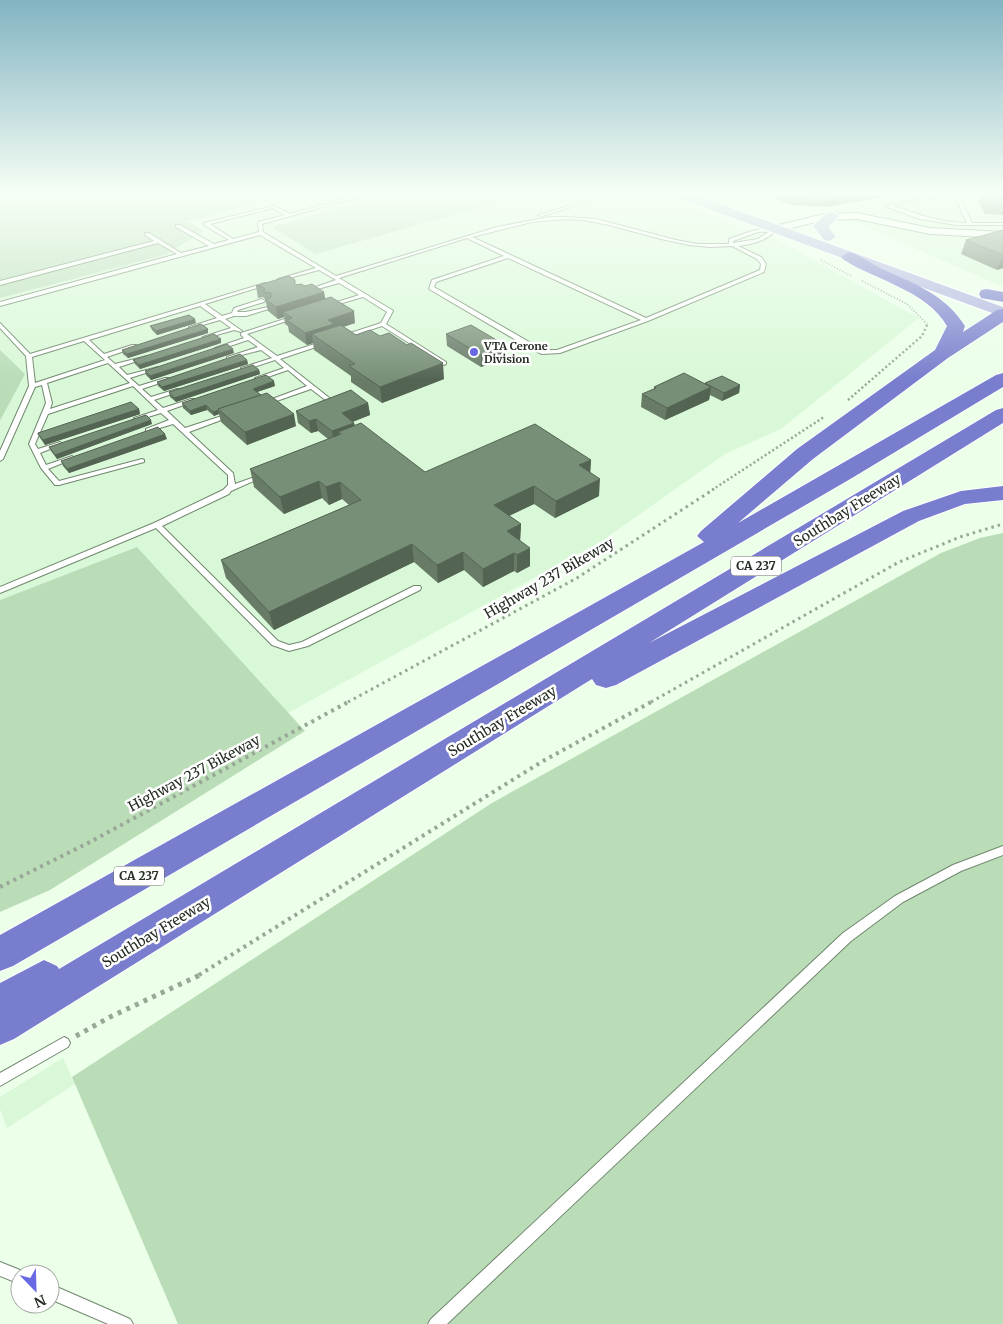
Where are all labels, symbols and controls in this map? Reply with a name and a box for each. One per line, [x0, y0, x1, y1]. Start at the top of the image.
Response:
place label: VTA Cerone Division [483, 339, 548, 366]
marker: VTA Cerone Division [468, 346, 480, 358]
street label: Southbay Freeway [790, 469, 905, 550]
street label: Highway 237 Bikeway [481, 533, 618, 623]
road number: CA 237 [731, 556, 781, 576]
street label: Southbay Freeway [445, 681, 560, 760]
street label: Highway 237 Bikeway [125, 730, 264, 815]
road number: CA 237 [114, 866, 164, 886]
street label: Southbay Freeway [99, 892, 214, 971]
north arrow [10, 1264, 60, 1314]
text: N [31, 1291, 49, 1311]

